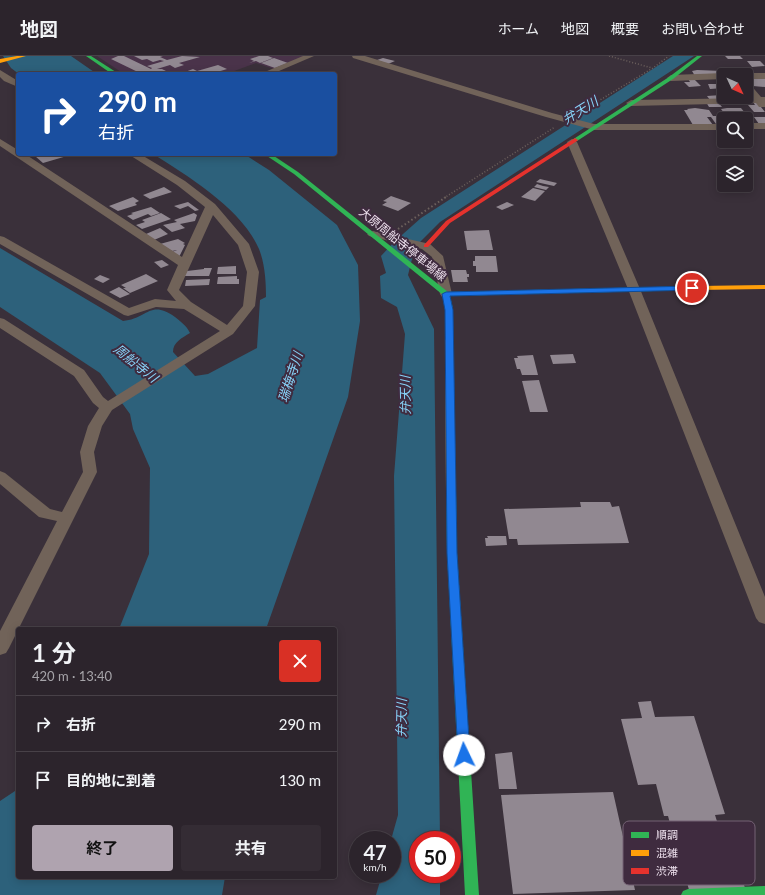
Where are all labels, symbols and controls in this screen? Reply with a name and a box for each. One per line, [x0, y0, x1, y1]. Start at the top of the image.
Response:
text: 地図 [20, 17, 58, 40]
text: ホーム [497, 20, 539, 37]
text: 地図 [561, 20, 589, 37]
text: 概要 [611, 20, 639, 37]
text: お問い合わせ [661, 20, 745, 37]
north arrow [717, 68, 753, 104]
map controls [717, 68, 753, 192]
text: 290 m [98, 84, 177, 118]
icon: right [32, 88, 84, 140]
water label: 弁天川 [559, 92, 602, 127]
button: search [717, 112, 753, 148]
text: 右折 [98, 121, 134, 143]
button: layers [717, 156, 753, 192]
street label: 大原周船寺停車場線 [356, 204, 450, 284]
pin [675, 271, 709, 305]
icon: arrive [681, 277, 703, 299]
water label: 周船寺川 [111, 340, 163, 387]
water label: 瑞梅寺川 [274, 348, 306, 404]
water label: 弁天川 [397, 373, 413, 415]
text: 1 分 [32, 638, 76, 667]
button: close [279, 640, 321, 682]
text: 420 m · 13:40 [32, 668, 112, 684]
water label: 弁天川 [393, 696, 409, 738]
icon: right [32, 713, 54, 735]
text: 右折 [66, 715, 96, 733]
text: 290 m [279, 715, 321, 733]
position arrow [443, 734, 485, 776]
icon: arrive [32, 769, 54, 791]
text: 目的地に到着 [66, 771, 156, 789]
text: 130 m [279, 771, 321, 789]
legend [623, 821, 755, 885]
button: 終了 [32, 825, 173, 871]
button: 共有 [181, 825, 321, 871]
text: 順調 [656, 828, 678, 841]
speed limit sign: 50 [409, 831, 461, 883]
text: 47 [363, 840, 387, 864]
text: 混雑 [656, 846, 678, 859]
text: km/h [363, 861, 387, 873]
text: 渋滞 [656, 864, 678, 877]

